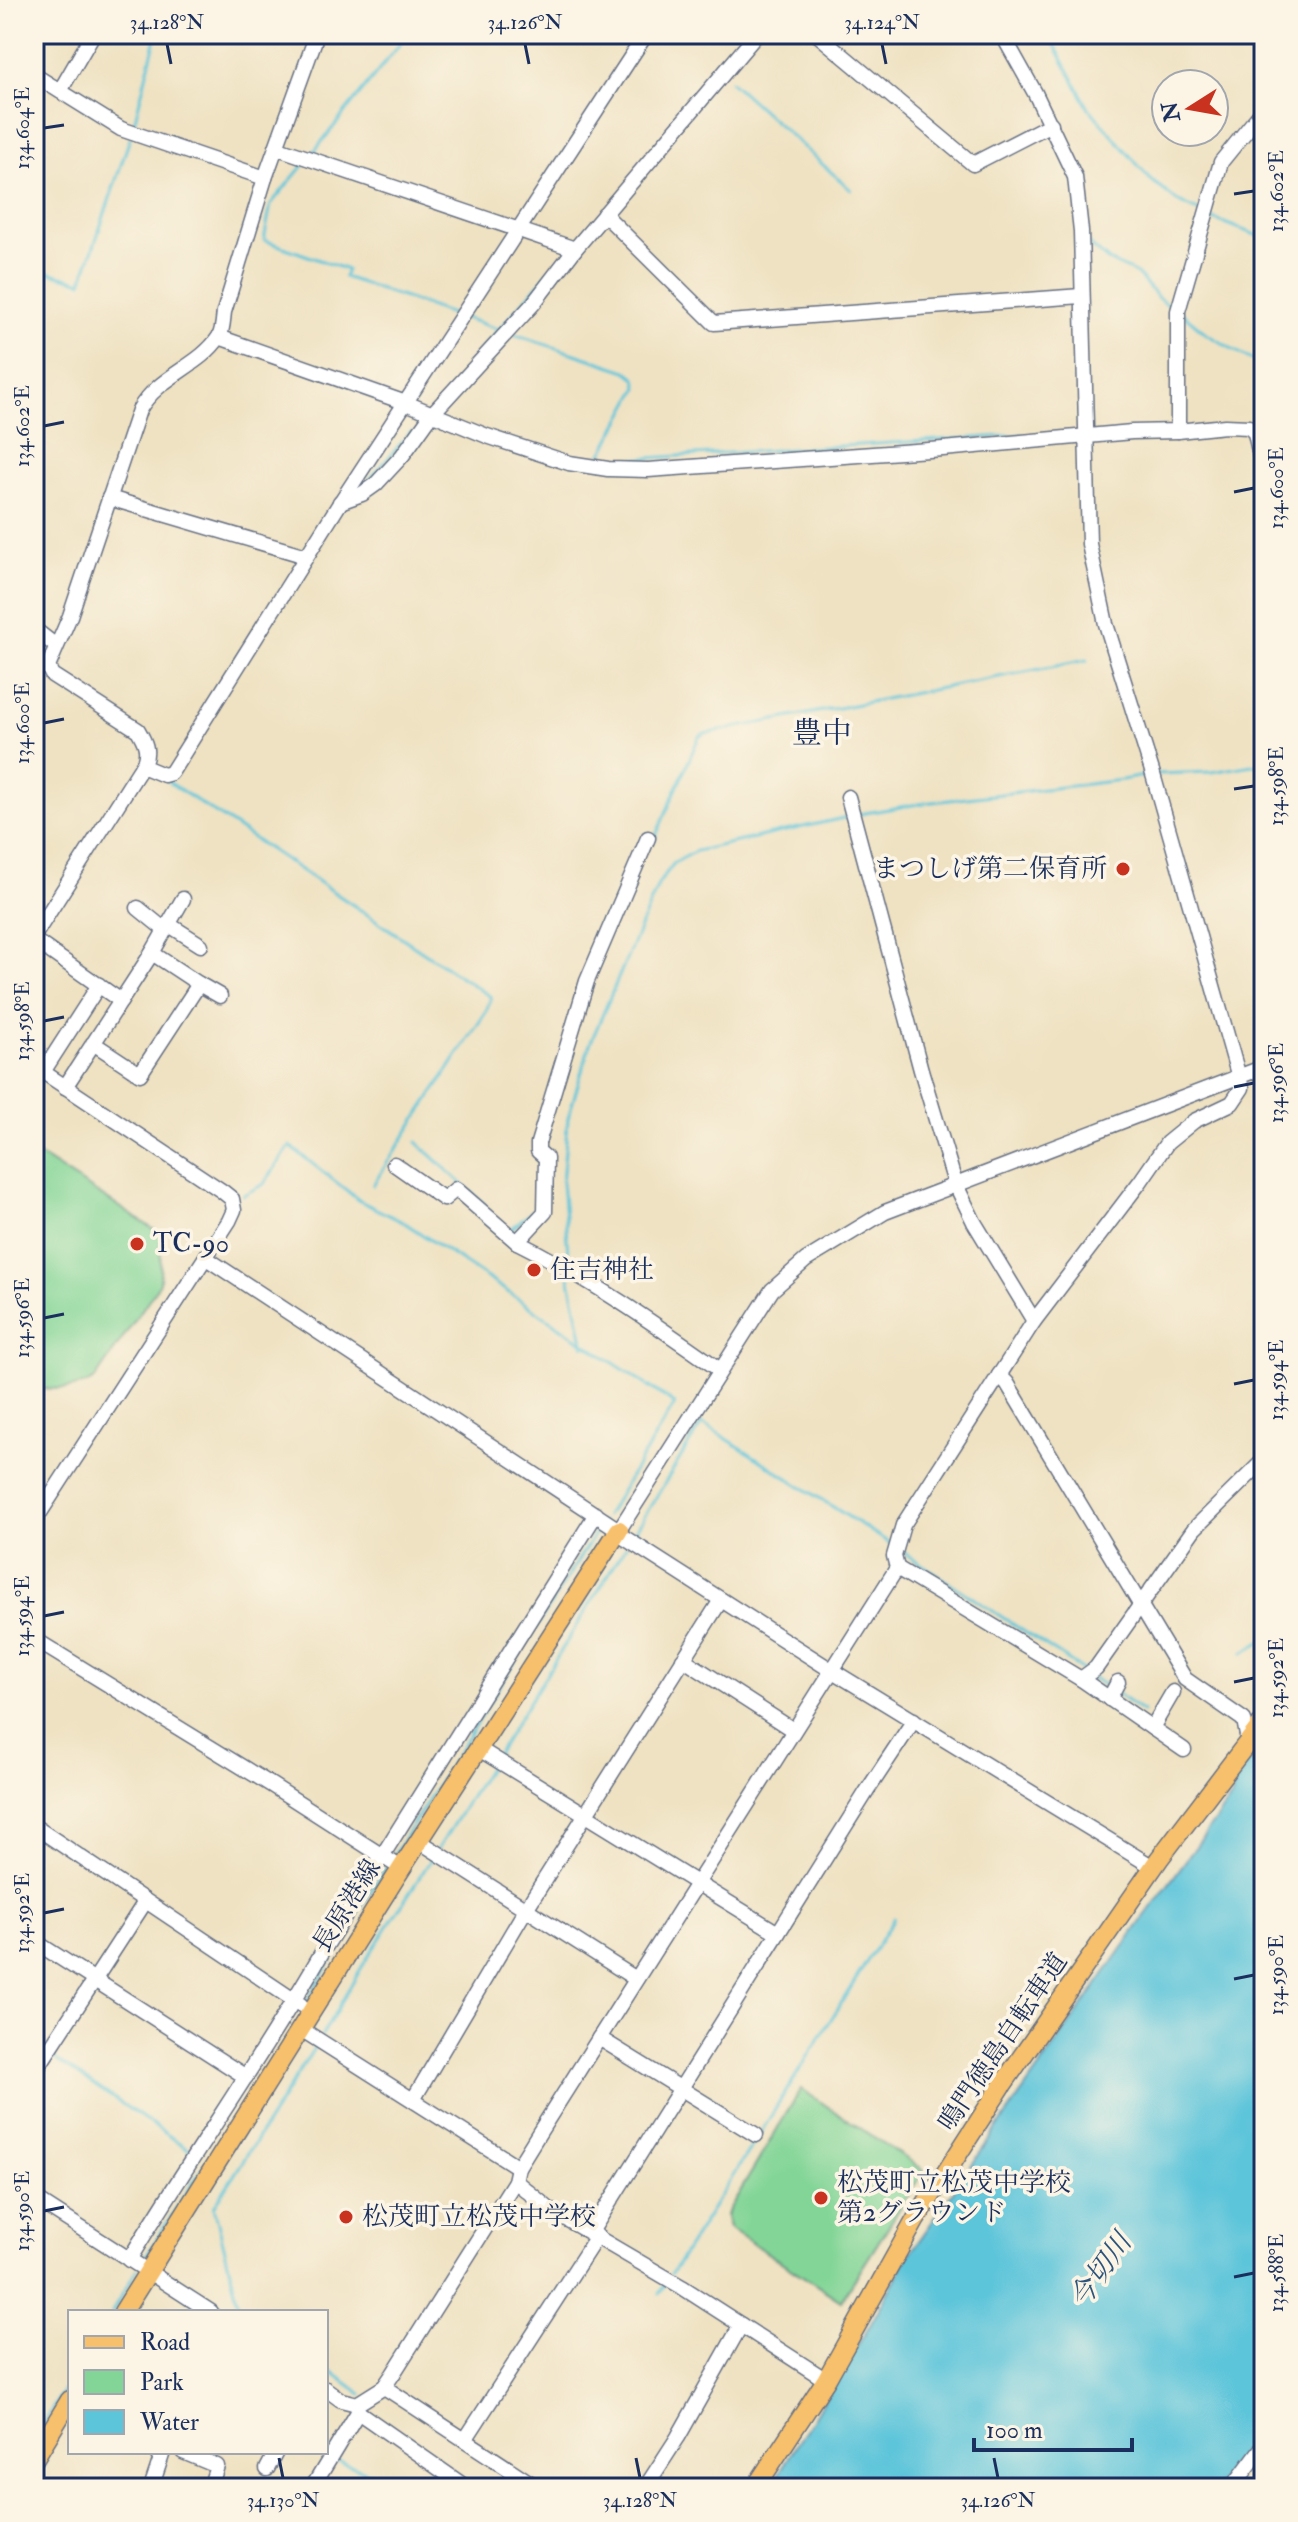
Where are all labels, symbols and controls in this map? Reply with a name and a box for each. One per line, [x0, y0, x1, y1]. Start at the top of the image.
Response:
text: 34.128°N [130, 10, 204, 35]
text: 34.126°N [487, 10, 563, 35]
text: 34.124°N [844, 10, 920, 35]
north arrow [1150, 68, 1230, 148]
text: 134.604°E [10, 87, 35, 169]
text: N [1156, 99, 1187, 125]
text: 134.602°E [1264, 150, 1289, 232]
text: 134.602°E [10, 385, 35, 467]
text: 134.600°E [1264, 447, 1289, 529]
text: 134.600°E [10, 682, 35, 764]
district label: 豊中 [792, 715, 852, 752]
text: 134.598°E [1264, 746, 1289, 826]
place label: まつしげ第二保育所 [873, 853, 1107, 885]
marker: まつしげ第二保育所 [1114, 860, 1132, 878]
text: 134.598°E [10, 981, 35, 1061]
text: 134.596°E [1264, 1043, 1289, 1123]
place label: TC-90 [153, 1228, 229, 1260]
marker: TC-90 [128, 1235, 146, 1253]
place label: 住吉神社 [550, 1254, 654, 1286]
marker: 住吉神社 [525, 1261, 543, 1279]
text: 134.596°E [10, 1278, 35, 1358]
text: 134.594°E [1264, 1340, 1289, 1420]
text: 134.594°E [10, 1576, 35, 1656]
text: 134.592°E [1264, 1638, 1289, 1718]
street label: 長原港線 [306, 1853, 388, 1959]
text: 134.592°E [10, 1873, 35, 1953]
text: 134.590°E [1264, 1935, 1289, 2015]
street label: 鳴門徳島自転車道 [932, 1947, 1074, 2137]
place label: 松茂町立松茂中学校 第2グラウンド [837, 2167, 1071, 2229]
text: 134.590°E [10, 2171, 35, 2251]
marker: 松茂町立松茂中学校 第2グラウンド [812, 2189, 830, 2207]
place label: 松茂町立松茂中学校 [362, 2201, 596, 2233]
marker: 松茂町立松茂中学校 [337, 2208, 355, 2226]
water label: 今切川 [1063, 2224, 1141, 2315]
text: 134.588°E [1264, 2234, 1289, 2312]
legend [68, 2310, 328, 2454]
text: Road [140, 2327, 190, 2358]
text: Park [140, 2367, 184, 2398]
scale bar [974, 2402, 1132, 2452]
text: Water [139, 2407, 199, 2438]
text: 100 m [986, 2415, 1043, 2446]
text: 34.130°N [247, 2488, 319, 2513]
text: 34.128°N [603, 2488, 677, 2513]
text: 34.126°N [960, 2488, 1036, 2513]

